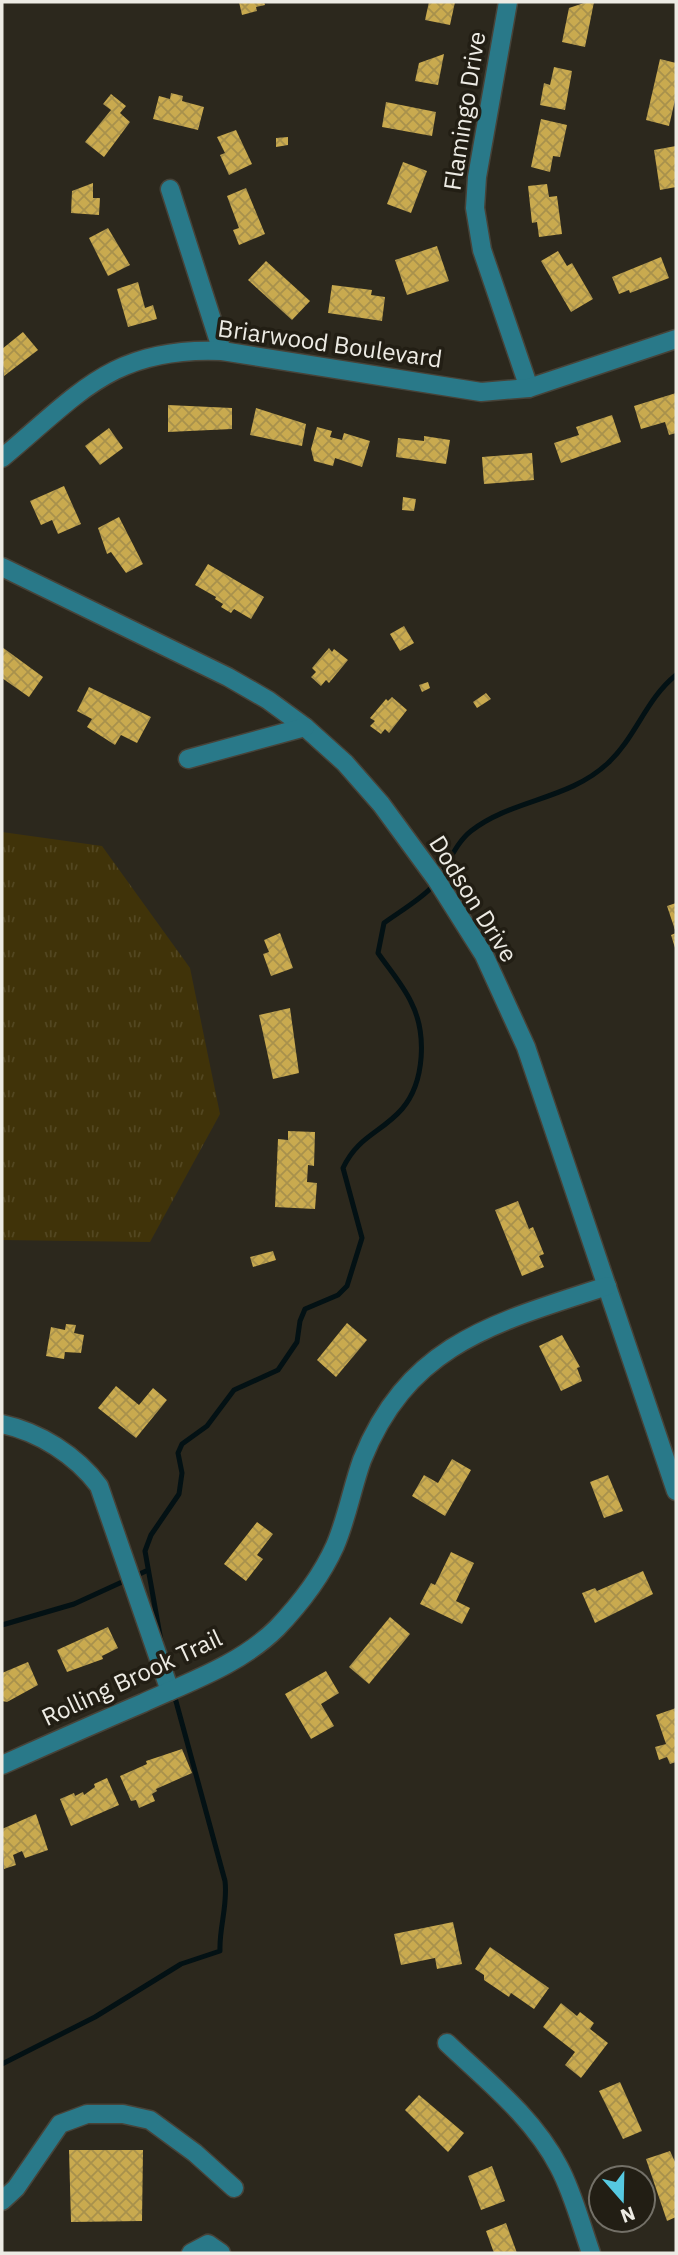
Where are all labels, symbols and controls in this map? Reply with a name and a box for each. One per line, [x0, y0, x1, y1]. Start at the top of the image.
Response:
street label: Flamingo Drive [436, 29, 492, 193]
street label: Briarwood Boulevard [216, 311, 444, 375]
street label: Dodson Drive [422, 829, 525, 968]
street label: Rolling Brook Trail [36, 1621, 227, 1733]
north arrow [587, 2164, 657, 2234]
text: N [617, 2201, 638, 2229]

